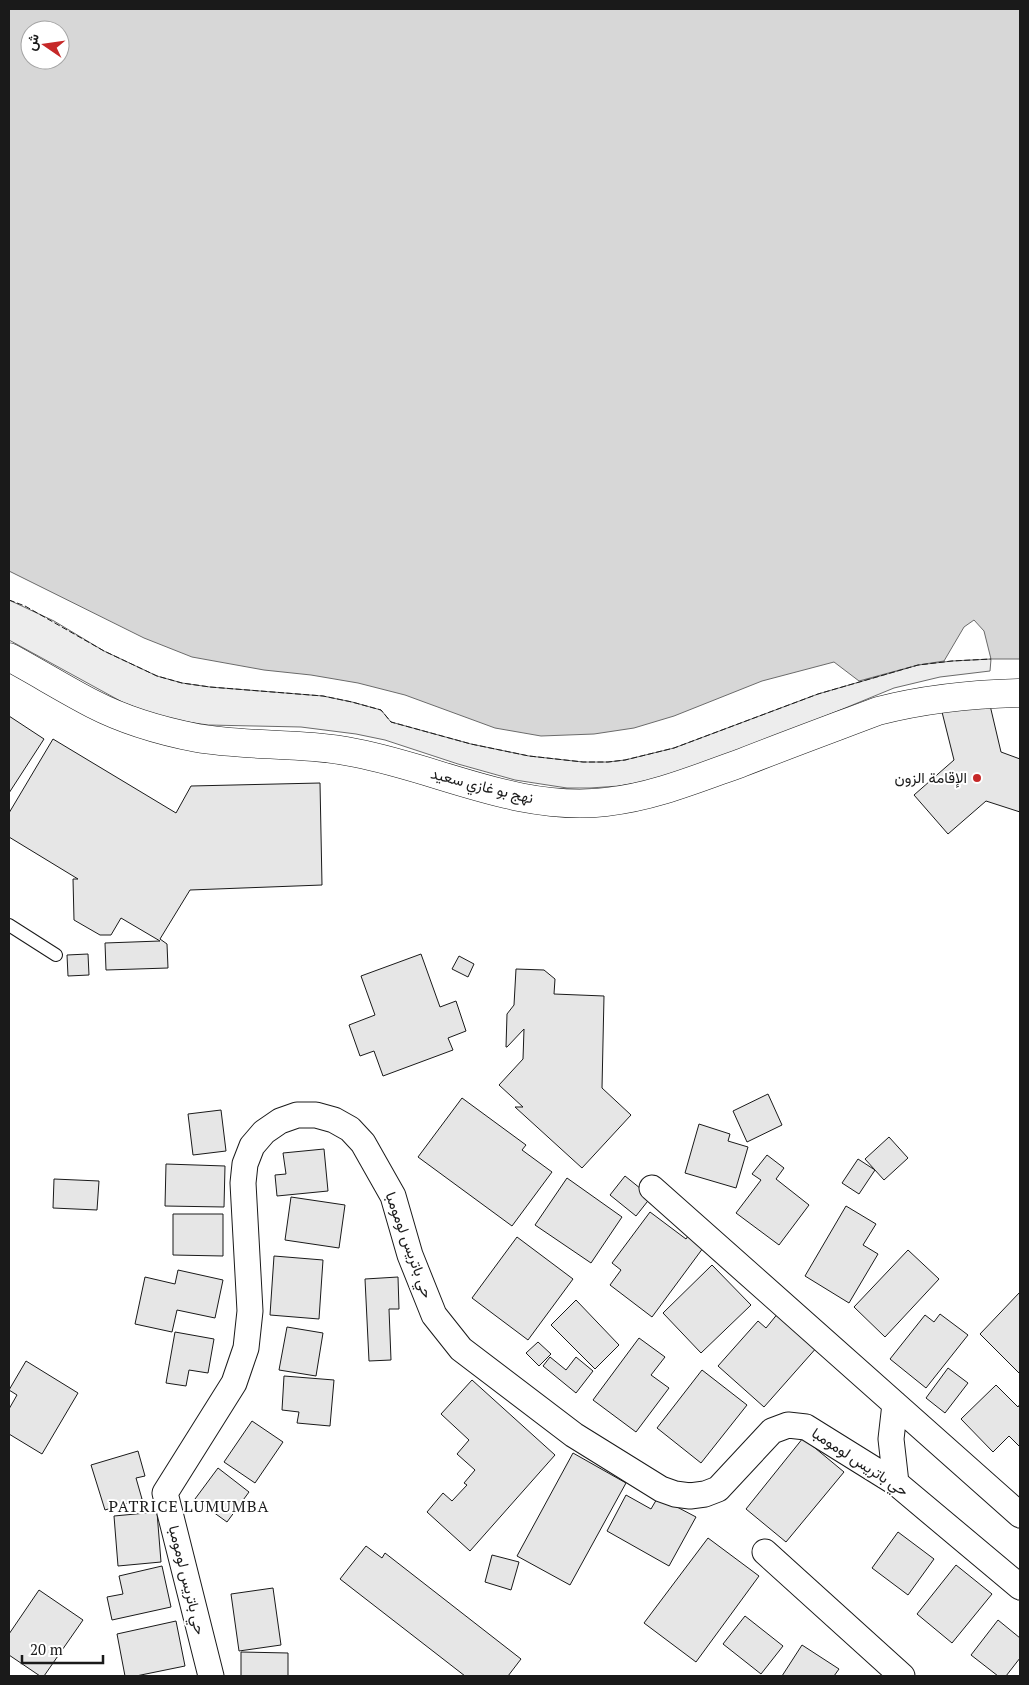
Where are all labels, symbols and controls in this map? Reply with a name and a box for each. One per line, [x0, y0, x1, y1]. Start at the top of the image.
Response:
north arrow [20, 20, 70, 70]
text: ش [21, 31, 43, 52]
street label: نهج بو غازي سعيد [428, 763, 536, 811]
place label: الإقامة الزون [895, 767, 967, 788]
marker: الإقامة الزون [971, 772, 983, 784]
street label: حي باتريس لومومبا [378, 1189, 438, 1302]
street label: حي باتريس لومومبا [806, 1422, 913, 1503]
district label: PATRICE LUMUMBA [108, 1495, 270, 1517]
street label: حي باتريس لومومبا [161, 1523, 211, 1637]
scale bar [22, 1632, 104, 1664]
text: 20 m [30, 1639, 63, 1659]

